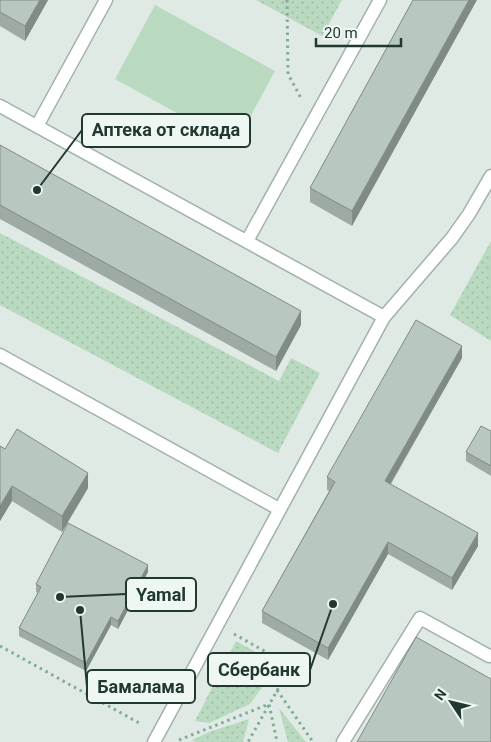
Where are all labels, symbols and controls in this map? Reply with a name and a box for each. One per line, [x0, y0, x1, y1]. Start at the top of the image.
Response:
scale bar [316, 15, 401, 47]
text: 20 m [324, 24, 358, 42]
callout: Аптека от склада [82, 114, 250, 147]
text: Аптека от склада [92, 119, 241, 140]
callout: Yamal [126, 578, 196, 611]
text: Yamal [136, 584, 186, 605]
callout: Сбербанк [208, 653, 310, 686]
text: Сбербанк [218, 659, 301, 680]
callout: Бамалама [87, 670, 195, 703]
text: Бамалама [97, 676, 185, 697]
north arrow [426, 677, 476, 727]
text: N [431, 686, 450, 703]

